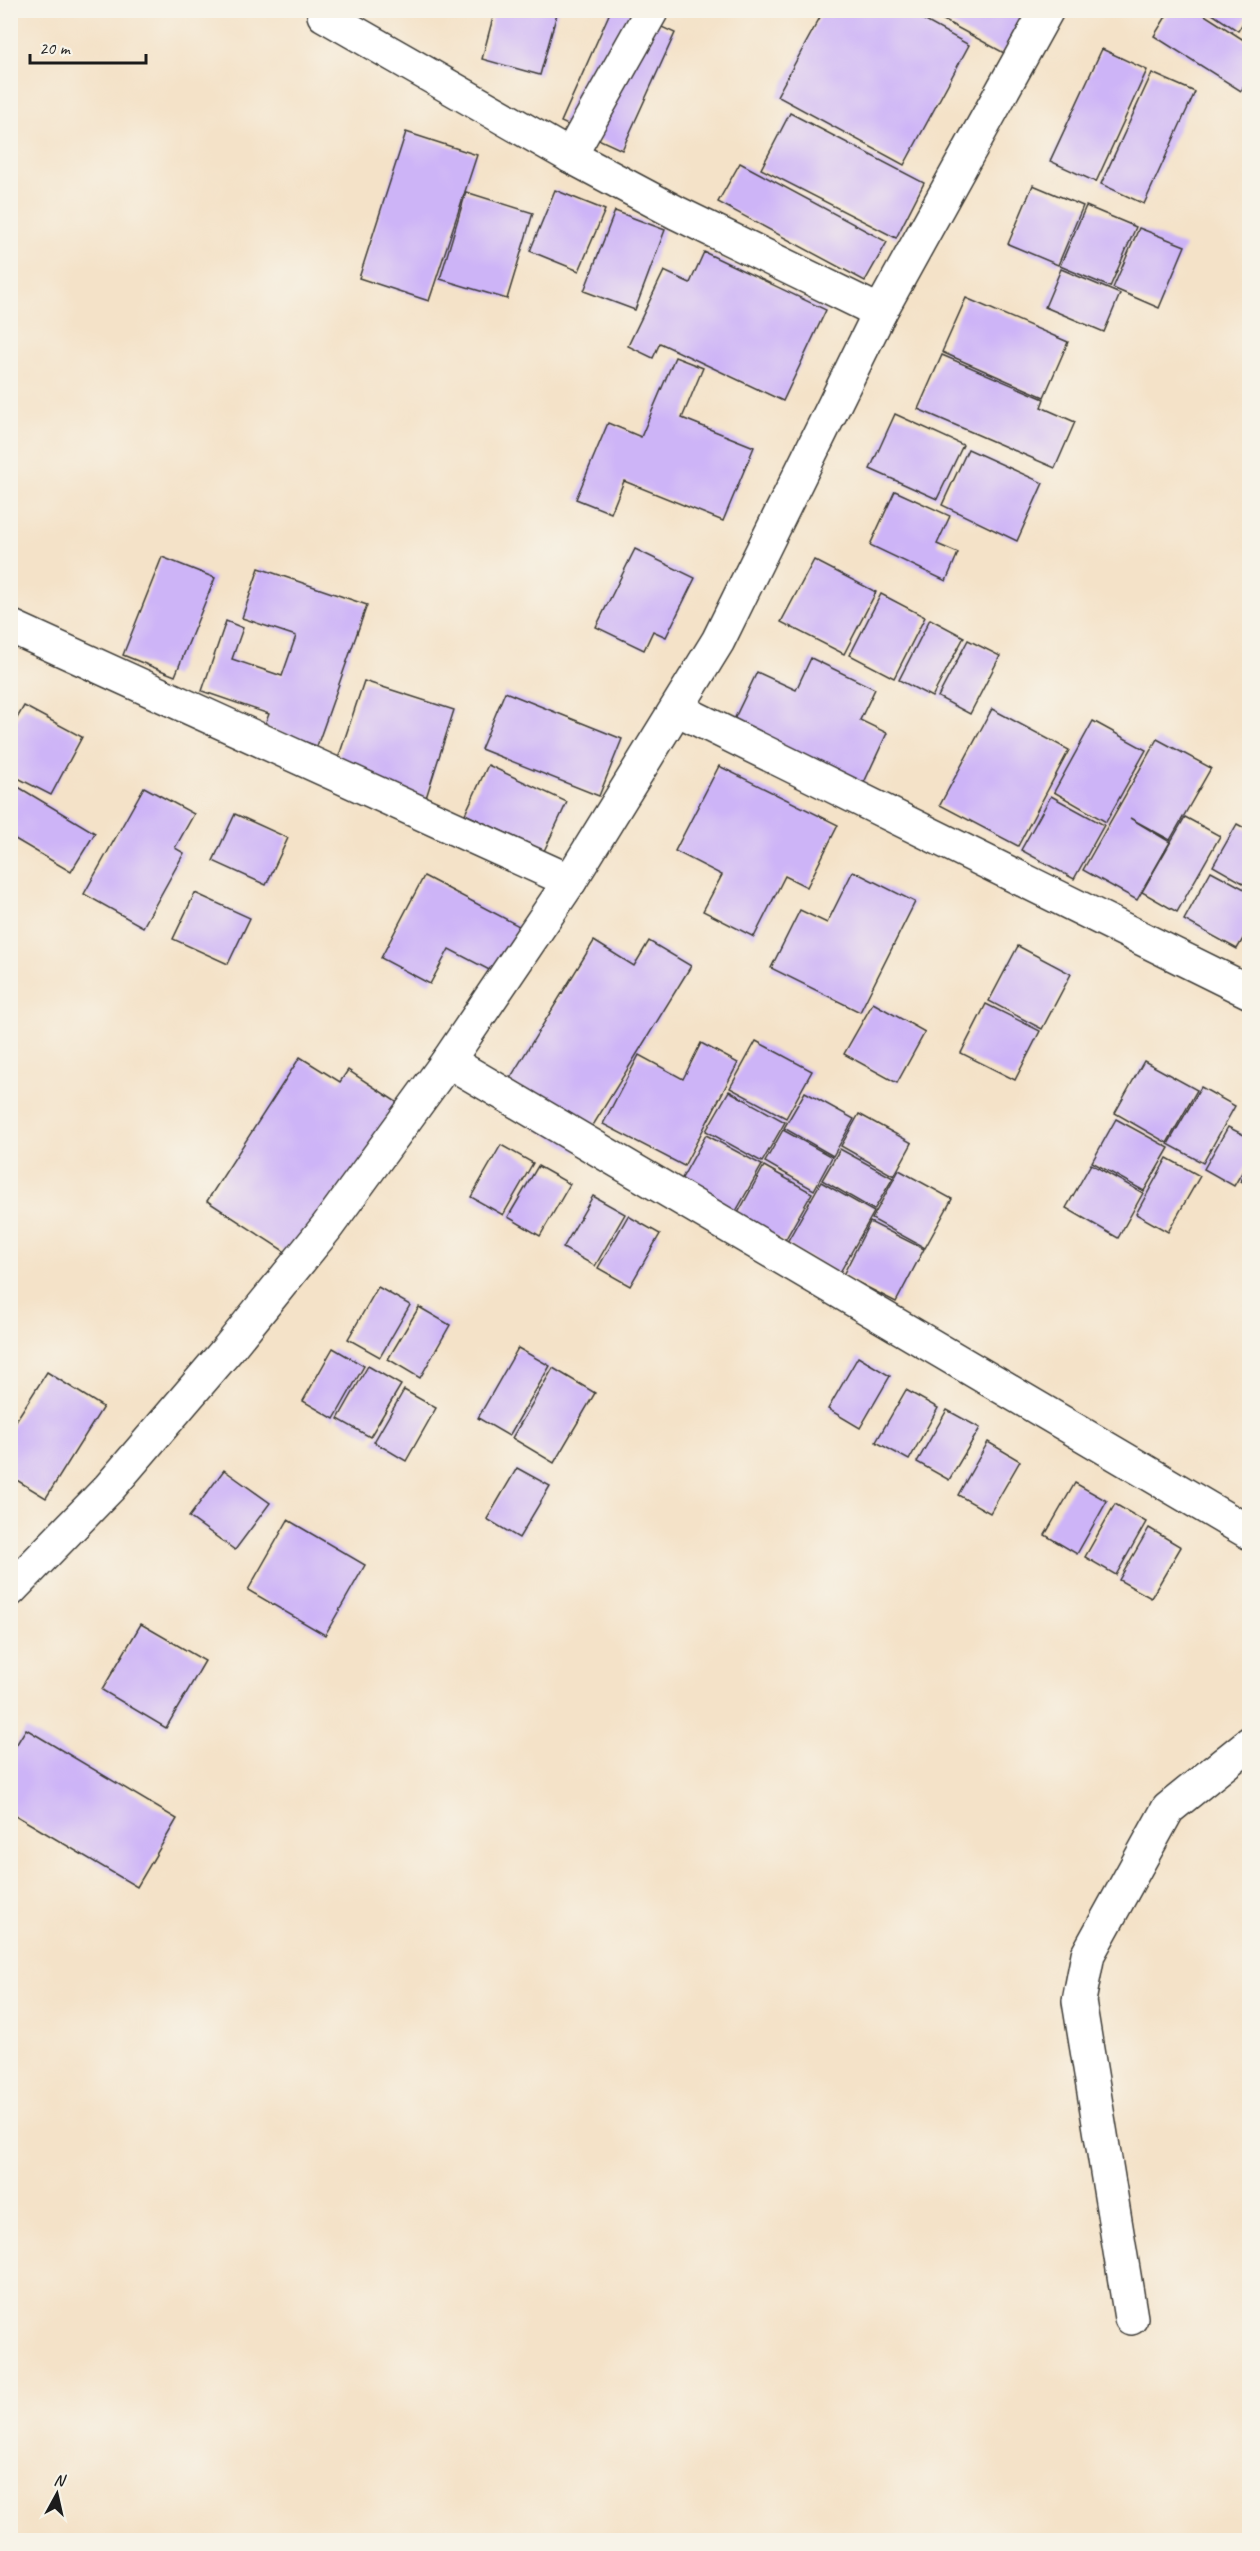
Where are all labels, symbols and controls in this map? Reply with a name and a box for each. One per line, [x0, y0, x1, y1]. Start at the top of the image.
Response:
scale bar [30, 27, 146, 65]
text: 20 m [39, 37, 72, 59]
north arrow [27, 2464, 87, 2524]
text: N [53, 2470, 68, 2491]

